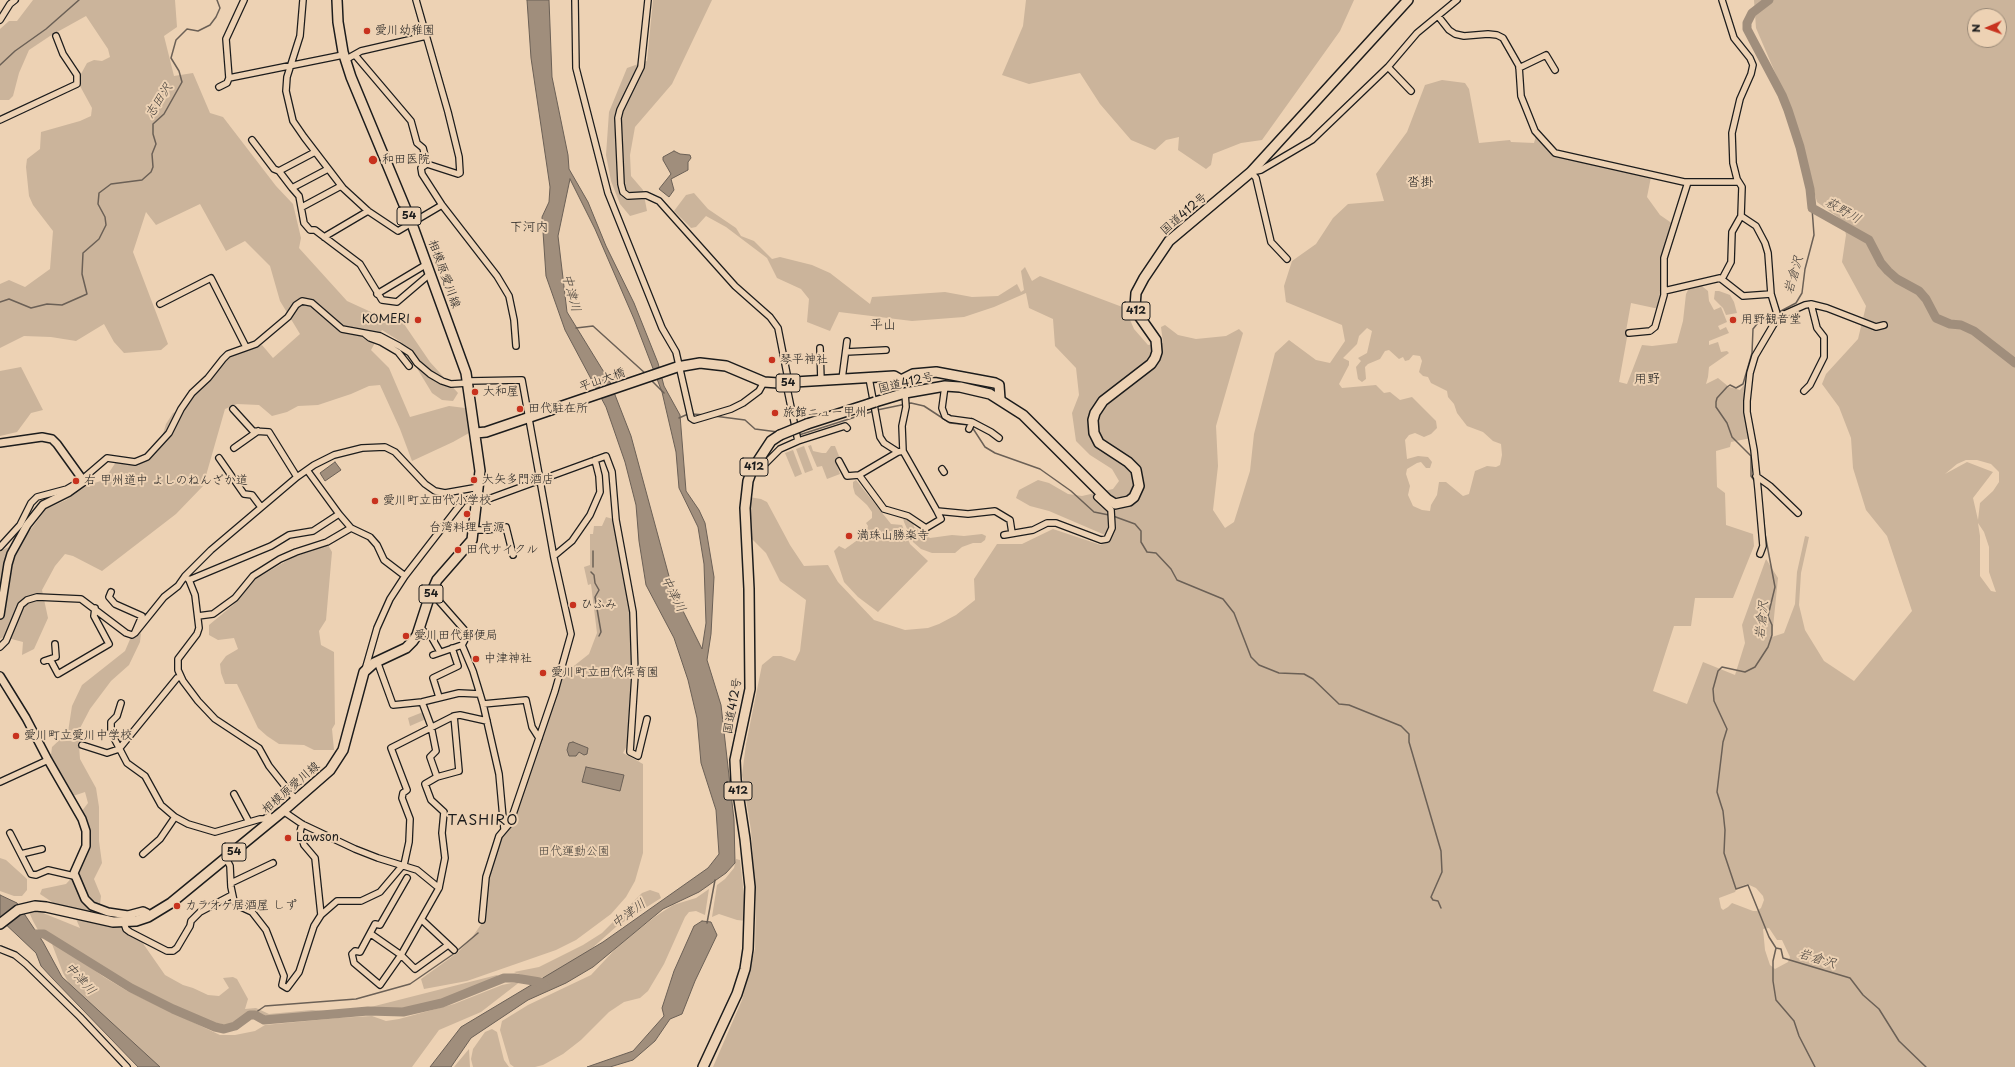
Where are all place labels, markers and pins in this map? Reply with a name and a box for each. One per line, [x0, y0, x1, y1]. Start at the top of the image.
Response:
place label: 愛川幼稚園 [375, 24, 435, 38]
marker: 愛川幼稚園 [362, 26, 372, 36]
place label: 和田医院 [382, 153, 430, 167]
marker: 和田医院 [367, 154, 379, 166]
place label: KOMERI [362, 313, 410, 327]
place label: 用野観音堂 [1741, 313, 1801, 327]
marker: KOMERI [413, 315, 423, 325]
marker: 用野観音堂 [1728, 315, 1738, 325]
place label: 琴平神社 [780, 353, 828, 367]
marker: 琴平神社 [767, 355, 777, 365]
place label: 大和屋 [483, 385, 519, 399]
marker: 大和屋 [470, 387, 480, 397]
place label: 田代駐在所 [528, 402, 588, 416]
marker: 田代駐在所 [515, 404, 525, 414]
place label: 旅館ニュー甲州 [783, 406, 867, 420]
marker: 旅館ニュー甲州 [770, 408, 780, 418]
place label: 大矢多門酒店 [482, 473, 554, 487]
place label: 右 甲州道中 よしのねんざか道 [84, 474, 248, 488]
marker: 大矢多門酒店 [469, 475, 479, 485]
marker: 右 甲州道中 よしのねんざか道 [71, 476, 81, 486]
place label: 愛川町立田代小学校 [383, 494, 491, 508]
marker: 愛川町立田代小学校 [370, 496, 380, 506]
marker: 台湾料理 吉源 [462, 509, 472, 519]
place label: 台湾料理 吉源 [429, 521, 505, 535]
place label: 満珠山勝楽寺 [857, 529, 929, 543]
marker: 満珠山勝楽寺 [844, 531, 854, 541]
place label: 田代サイクル [466, 543, 538, 557]
marker: 田代サイクル [453, 545, 463, 555]
place label: ひふみ [581, 598, 617, 612]
marker: ひふみ [568, 600, 578, 610]
place label: 愛川田代郵便局 [414, 629, 498, 643]
marker: 愛川田代郵便局 [401, 631, 411, 641]
place label: 中津神社 [484, 652, 532, 666]
marker: 中津神社 [471, 654, 481, 664]
place label: 愛川町立田代保育園 [551, 666, 659, 680]
marker: 愛川町立田代保育園 [538, 668, 548, 678]
place label: 愛川町立愛川中学校 [24, 729, 132, 743]
marker: 愛川町立愛川中学校 [11, 731, 21, 741]
place label: Lawson [296, 831, 339, 845]
marker: Lawson [283, 833, 293, 843]
place label: カラオケ居酒屋 しず [185, 899, 297, 913]
marker: カラオケ居酒屋 しず [172, 901, 182, 911]

